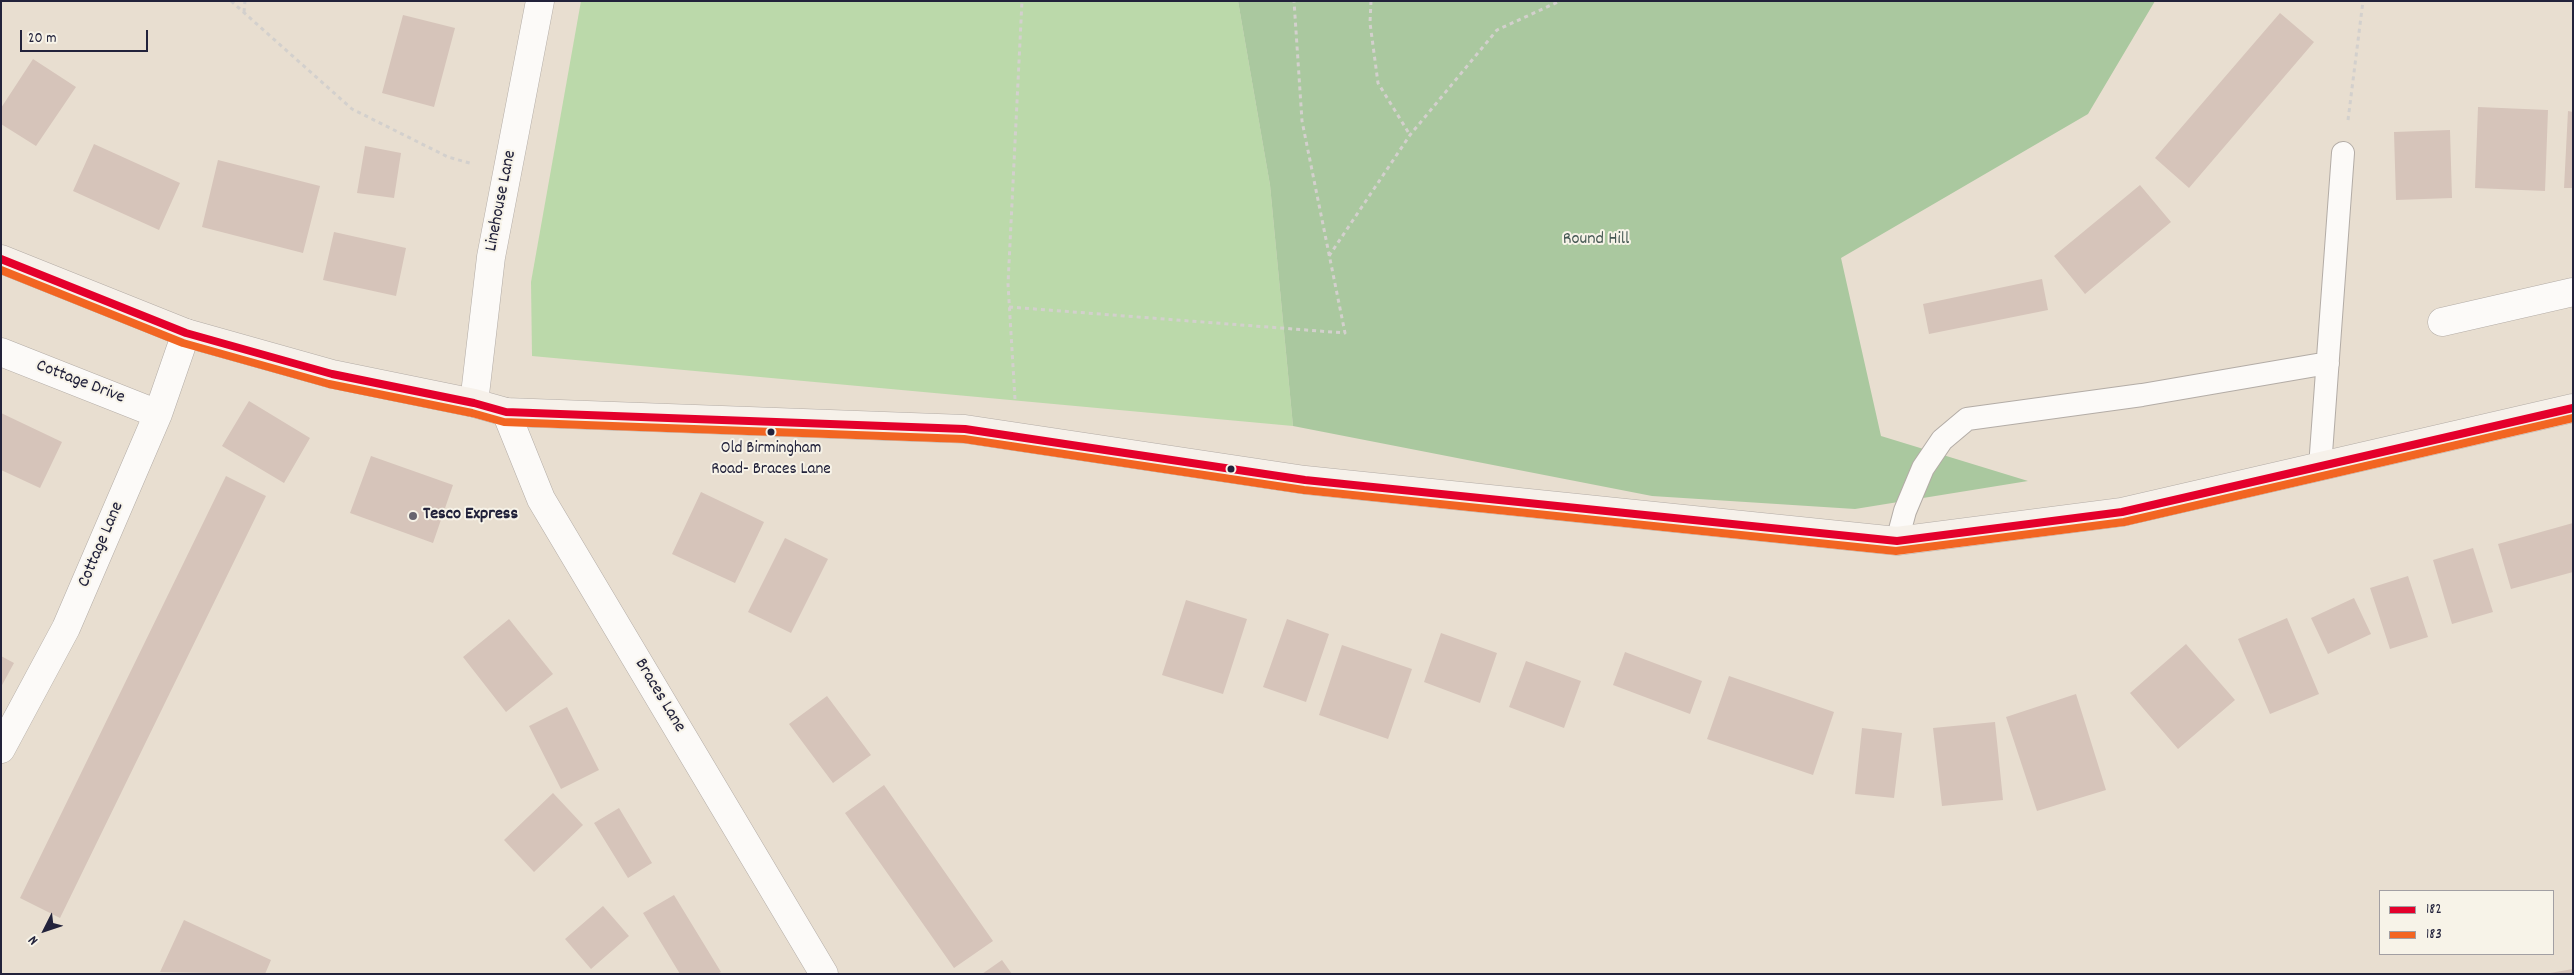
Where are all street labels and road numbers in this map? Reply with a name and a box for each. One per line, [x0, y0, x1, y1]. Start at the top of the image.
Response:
street label: Linehouse Lane [482, 149, 522, 253]
street label: Cottage Drive [33, 356, 127, 410]
street label: Cottage Lane [74, 499, 130, 591]
street label: Braces Lane [628, 655, 690, 737]

